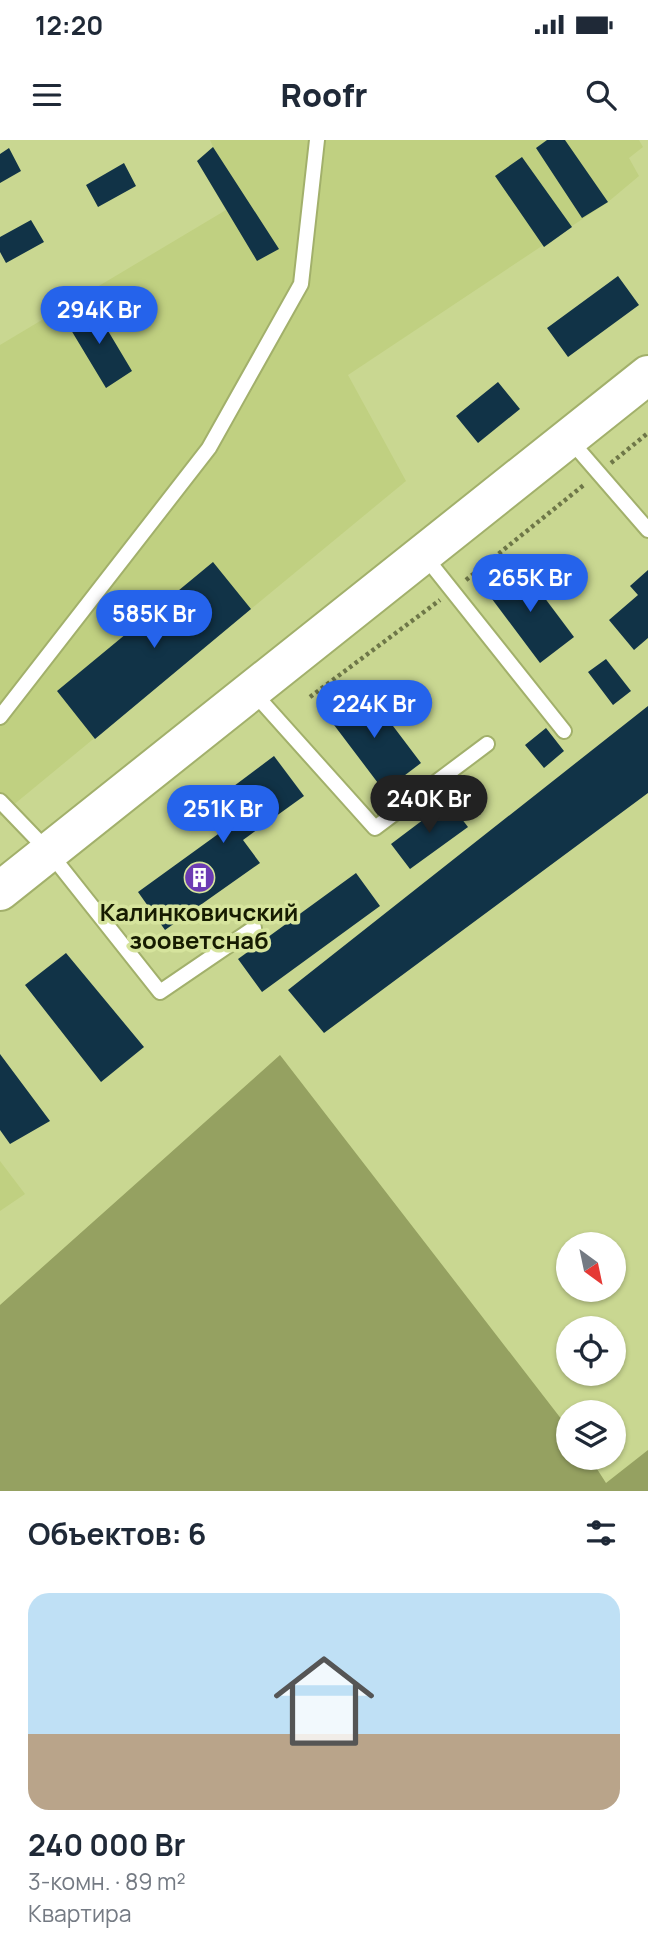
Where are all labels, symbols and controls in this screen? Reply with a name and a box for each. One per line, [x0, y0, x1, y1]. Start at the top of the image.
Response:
text: 12:20 [35, 7, 103, 43]
text: Roofr [280, 73, 368, 117]
icon: menu [28, 76, 66, 114]
icon: search [582, 76, 620, 114]
pin: 294K Br [34, 286, 164, 346]
text: 294K Br [57, 293, 141, 325]
pin: 265K Br [465, 554, 595, 614]
text: 265K Br [488, 561, 572, 593]
pin: 585K Br [89, 590, 219, 650]
text: 585K Br [112, 597, 196, 629]
pin: 224K Br [309, 680, 439, 740]
text: 224K Br [332, 687, 416, 719]
pin: 240K Br [364, 776, 494, 835]
text: 240K Br [386, 782, 472, 814]
pin: 251K Br [158, 786, 288, 845]
text: 251K Br [183, 792, 263, 824]
building icon: Калинковичский зооветснаб [182, 860, 216, 894]
place label: Калинковичский зооветснаб [100, 895, 298, 956]
north arrow [556, 1232, 626, 1302]
map controls [556, 1232, 626, 1470]
button: locate [556, 1316, 626, 1386]
button: layers [556, 1400, 626, 1470]
text: Объектов: 6 [28, 1513, 206, 1554]
icon: filters [582, 1514, 620, 1552]
icon: home [261, 1638, 387, 1764]
text: 240 000 Br [28, 1824, 185, 1865]
text: 3-комн. · 89 m² [28, 1865, 186, 1897]
text: Квартира [28, 1897, 132, 1929]

